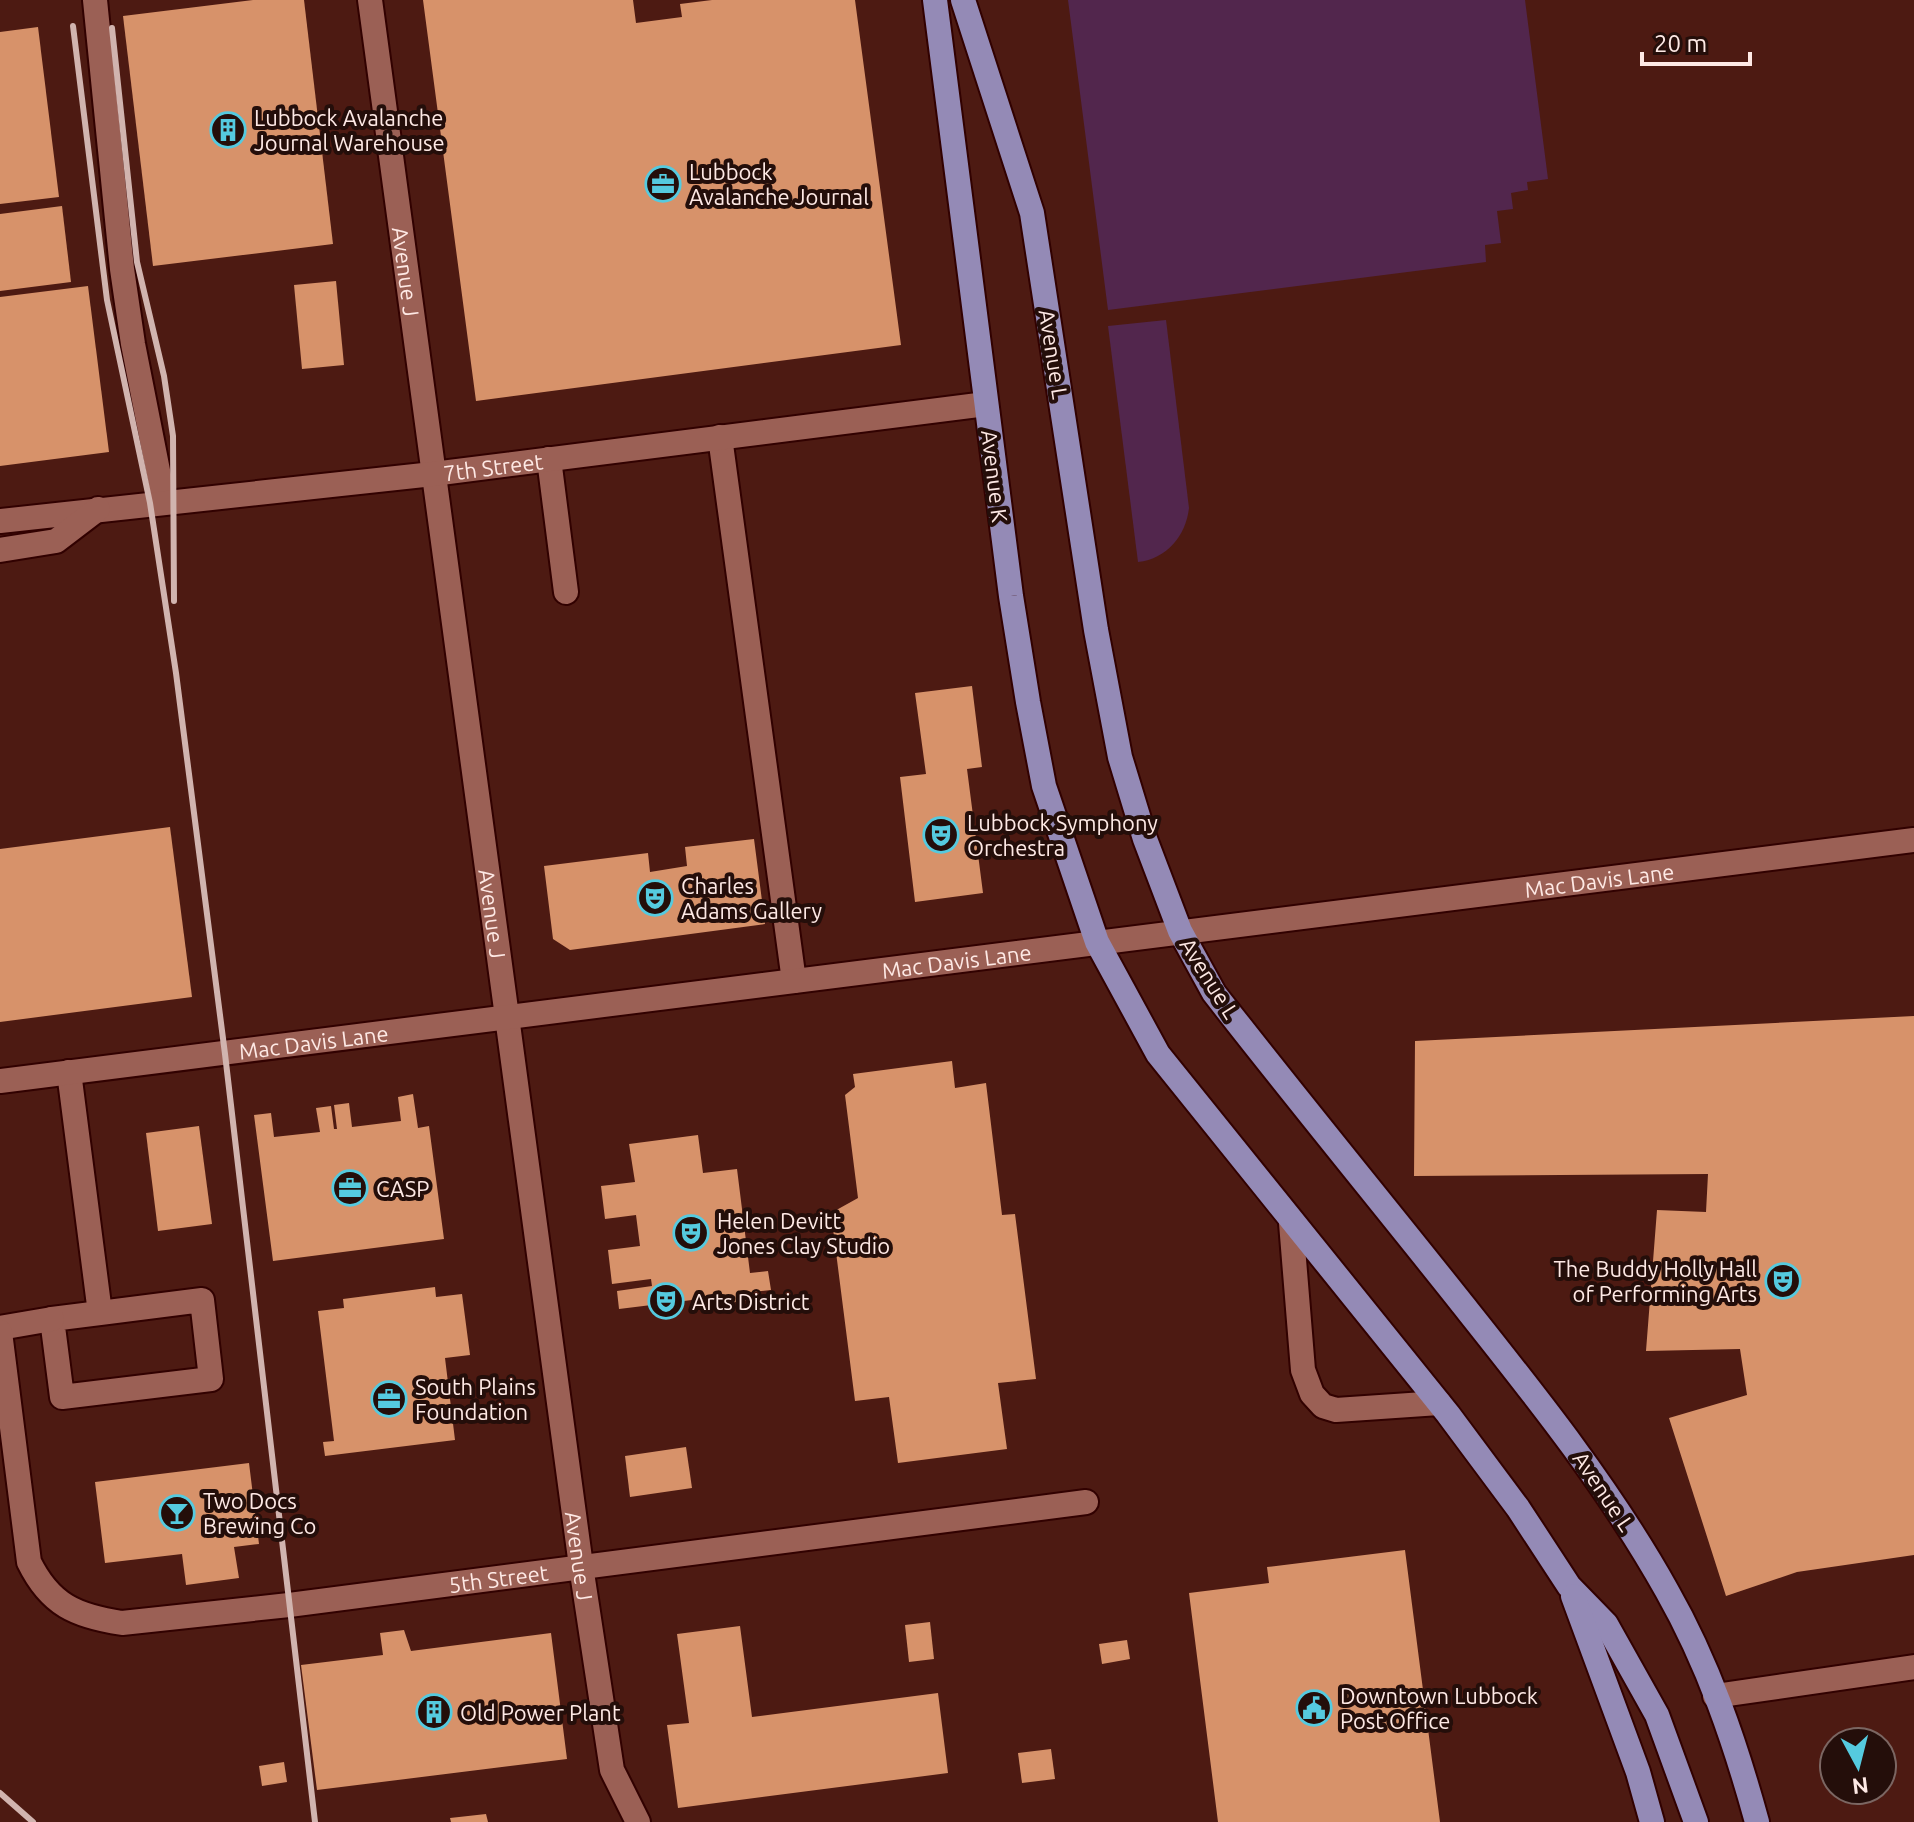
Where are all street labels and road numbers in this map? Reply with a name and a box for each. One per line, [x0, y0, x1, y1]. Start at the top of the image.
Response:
street label: Avenue J [388, 225, 425, 318]
street label: Avenue L [1035, 307, 1073, 401]
street label: Avenue K [977, 429, 1013, 524]
street label: 7th Street [442, 448, 545, 485]
street label: Mac Davis Lane [1523, 858, 1676, 901]
street label: Avenue J [475, 867, 512, 960]
street label: Avenue L [1175, 933, 1245, 1023]
street label: Mac Davis Lane [880, 939, 1033, 982]
street label: Mac Davis Lane [237, 1020, 390, 1063]
street label: Avenue L [1568, 1447, 1640, 1535]
street label: Avenue J [561, 1510, 599, 1602]
street label: 5th Street [447, 1559, 550, 1597]

